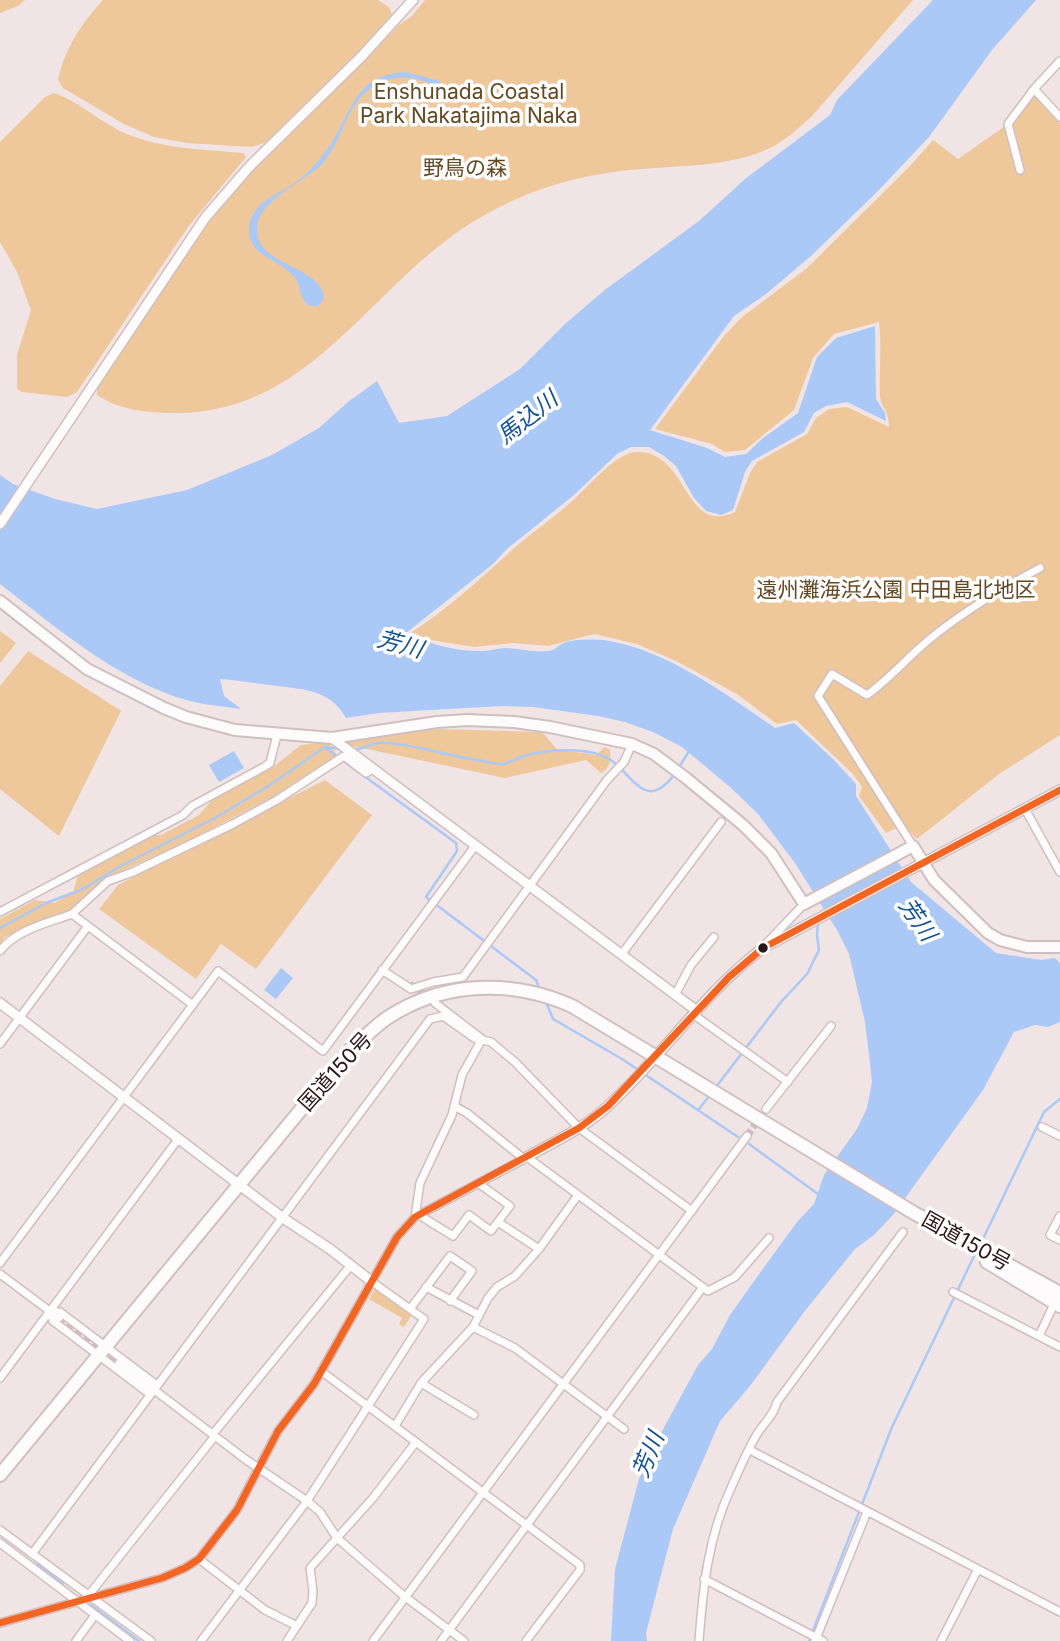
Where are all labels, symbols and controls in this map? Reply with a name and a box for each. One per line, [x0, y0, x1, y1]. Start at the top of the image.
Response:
park label: Enshunada Coastal Park Nakatajima Naka [360, 80, 578, 130]
park label: 野鳥の森 [423, 156, 507, 182]
water label: 馬込川 [492, 386, 564, 450]
park label: 遠州灘海浜公園 中田島北地区 [757, 578, 1035, 604]
water label: 芳川 [374, 626, 426, 664]
water label: 芳川 [893, 893, 941, 947]
unlabelled marker [756, 941, 770, 955]
street label: 国道150号 [294, 1027, 378, 1117]
street label: 国道150号 [917, 1207, 1015, 1277]
water label: 芳川 [628, 1429, 670, 1481]

